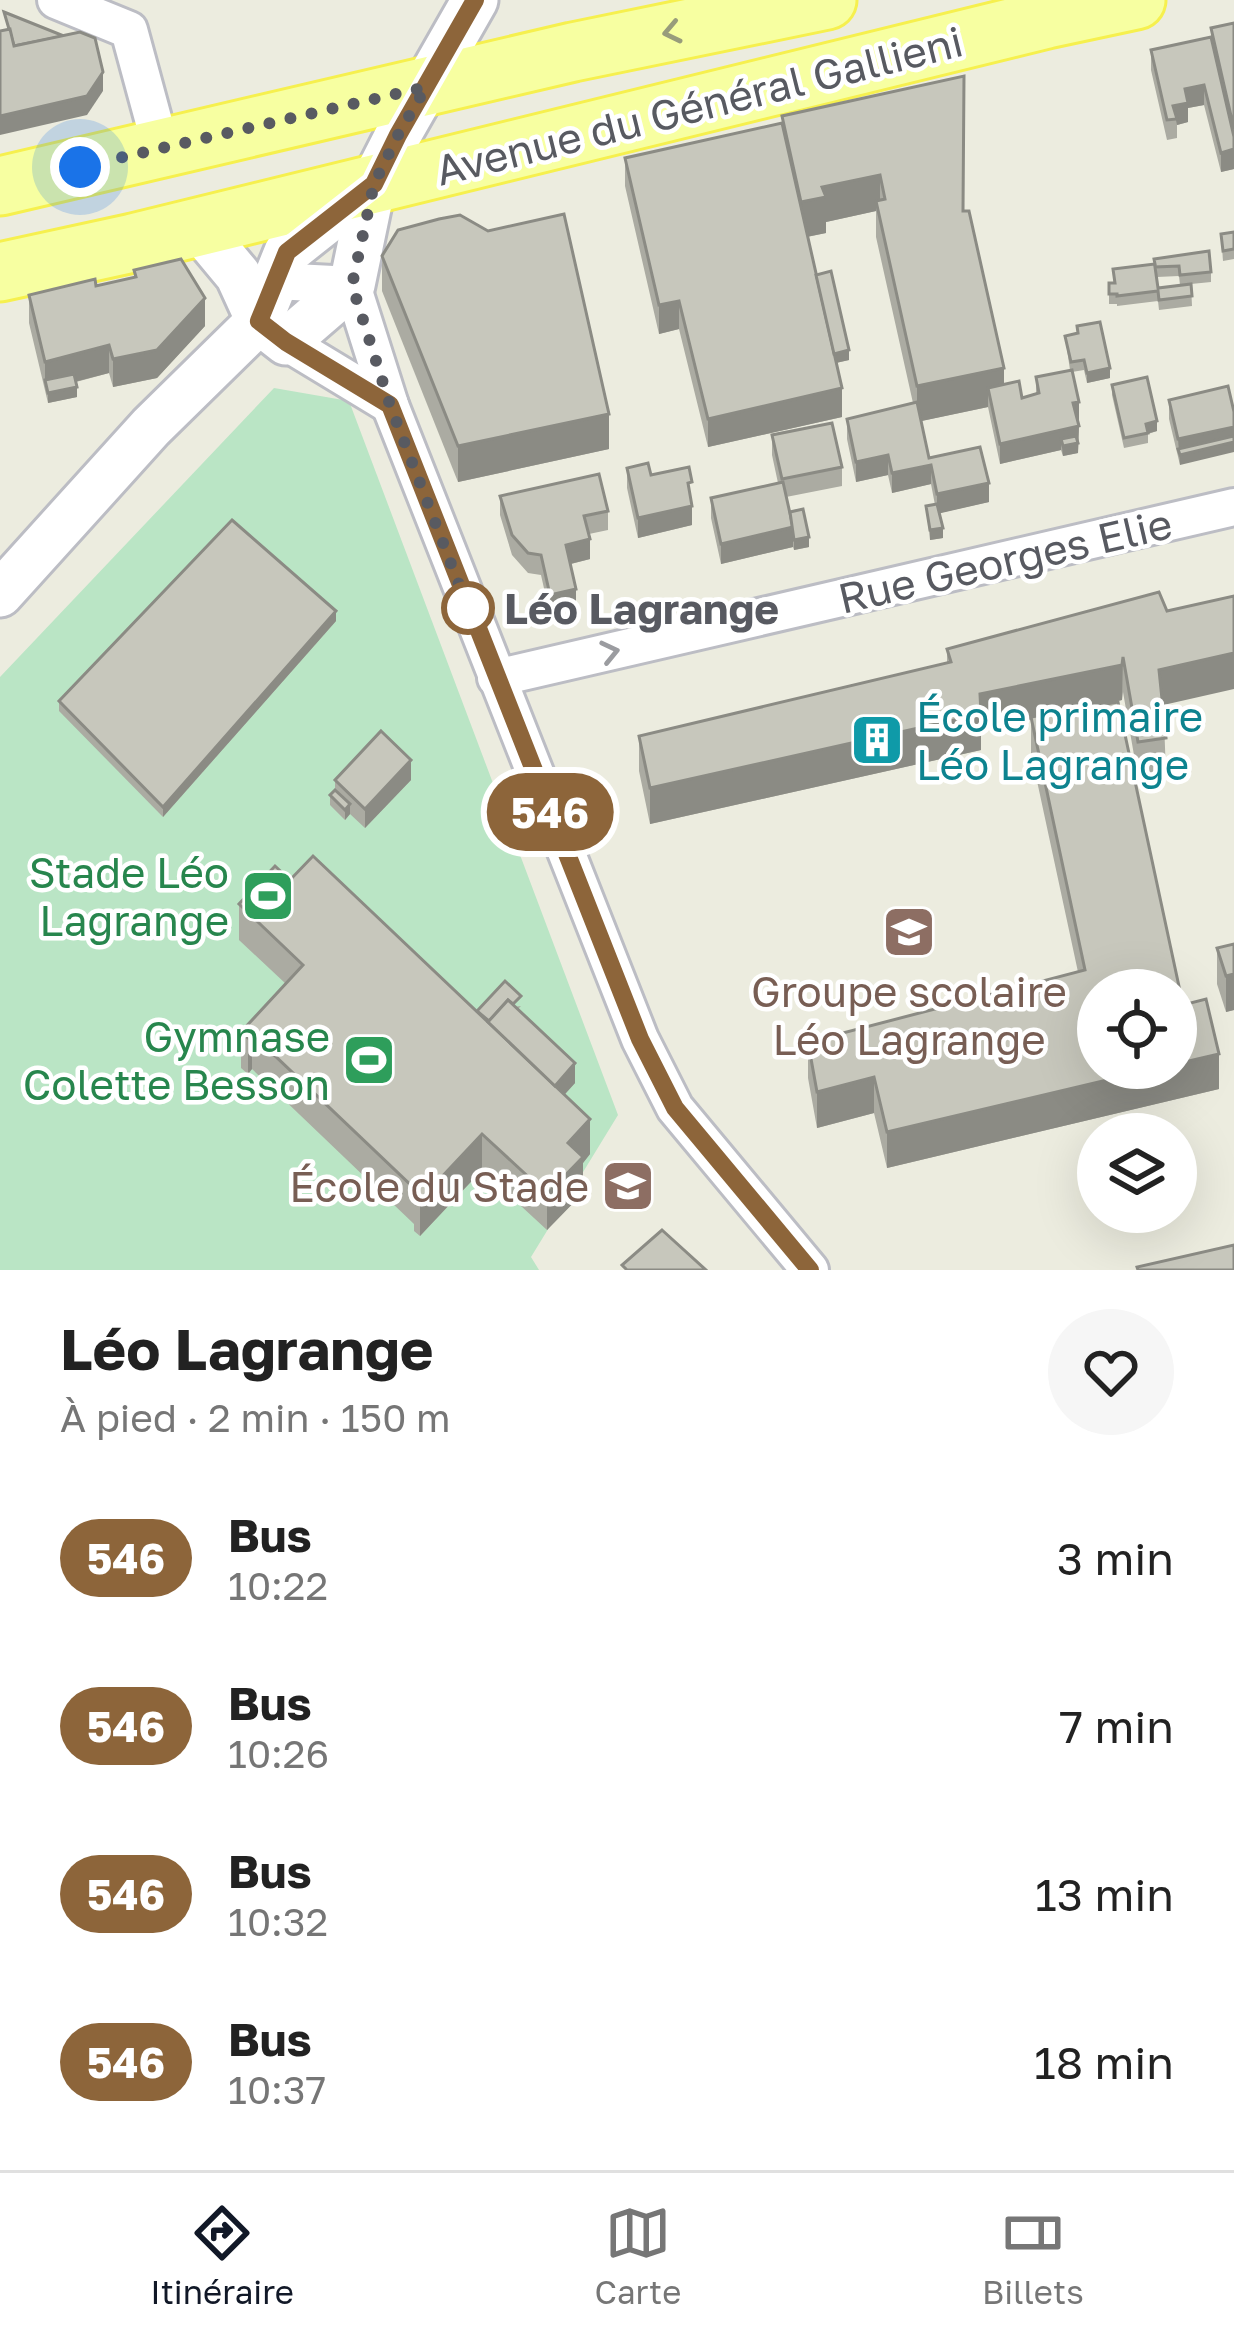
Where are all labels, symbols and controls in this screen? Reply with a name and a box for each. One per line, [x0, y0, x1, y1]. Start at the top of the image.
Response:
street label: Avenue du Général Gallieni [430, 15, 968, 195]
one-way arrow [662, 18, 682, 44]
your location [50, 137, 110, 197]
street label: Rue Georges Elie [833, 497, 1177, 623]
marker: Léo Lagrange [443, 583, 493, 633]
place label: Léo Lagrange [504, 583, 779, 633]
one-way arrow [600, 640, 620, 665]
place label: École primaire Léo Lagrange [916, 691, 1203, 789]
building icon: École primaire Léo Lagrange [849, 712, 905, 768]
line badge: 546 [481, 773, 619, 851]
text: 546 [511, 787, 589, 837]
place label: Stade Léo Lagrange [29, 847, 229, 945]
sports icon: Stade Léo Lagrange [240, 868, 296, 924]
school or university icon: Groupe scolaire Léo Lagrange [881, 904, 937, 960]
place label: Groupe scolaire Léo Lagrange [751, 966, 1067, 1064]
map controls [1077, 969, 1197, 1233]
button: locate [1077, 969, 1197, 1089]
place label: Gymnase Colette Besson [23, 1011, 330, 1109]
sports icon: Gymnase Colette Besson [341, 1032, 397, 1088]
button: layers [1077, 1113, 1197, 1233]
school or university icon: École du Stade [600, 1158, 656, 1214]
place label: École du Stade [289, 1161, 589, 1211]
button: heart [1048, 1309, 1174, 1435]
text: Léo Lagrange [60, 1314, 433, 1383]
text: À pied · 2 min · 150 m [60, 1394, 451, 1441]
text: Bus [228, 1508, 312, 1562]
text: 3 min [1057, 1531, 1174, 1585]
text: 546 [87, 1533, 165, 1583]
text: 10:22 [228, 1562, 328, 1609]
text: Bus [228, 1676, 312, 1730]
text: 7 min [1059, 1699, 1174, 1753]
text: 546 [87, 1701, 165, 1751]
text: 10:26 [228, 1730, 329, 1777]
text: Bus [228, 1844, 312, 1898]
text: 13 min [1035, 1867, 1174, 1921]
text: 546 [87, 1869, 165, 1919]
text: 10:32 [228, 1898, 328, 1945]
text: Bus [228, 2012, 312, 2066]
text: 18 min [1034, 2035, 1174, 2089]
text: 546 [87, 2037, 165, 2087]
text: 10:37 [228, 2066, 326, 2113]
tab: Itinéraire [150, 2200, 294, 2311]
tab: Carte [595, 2200, 681, 2311]
tab: Billets [982, 2200, 1084, 2311]

